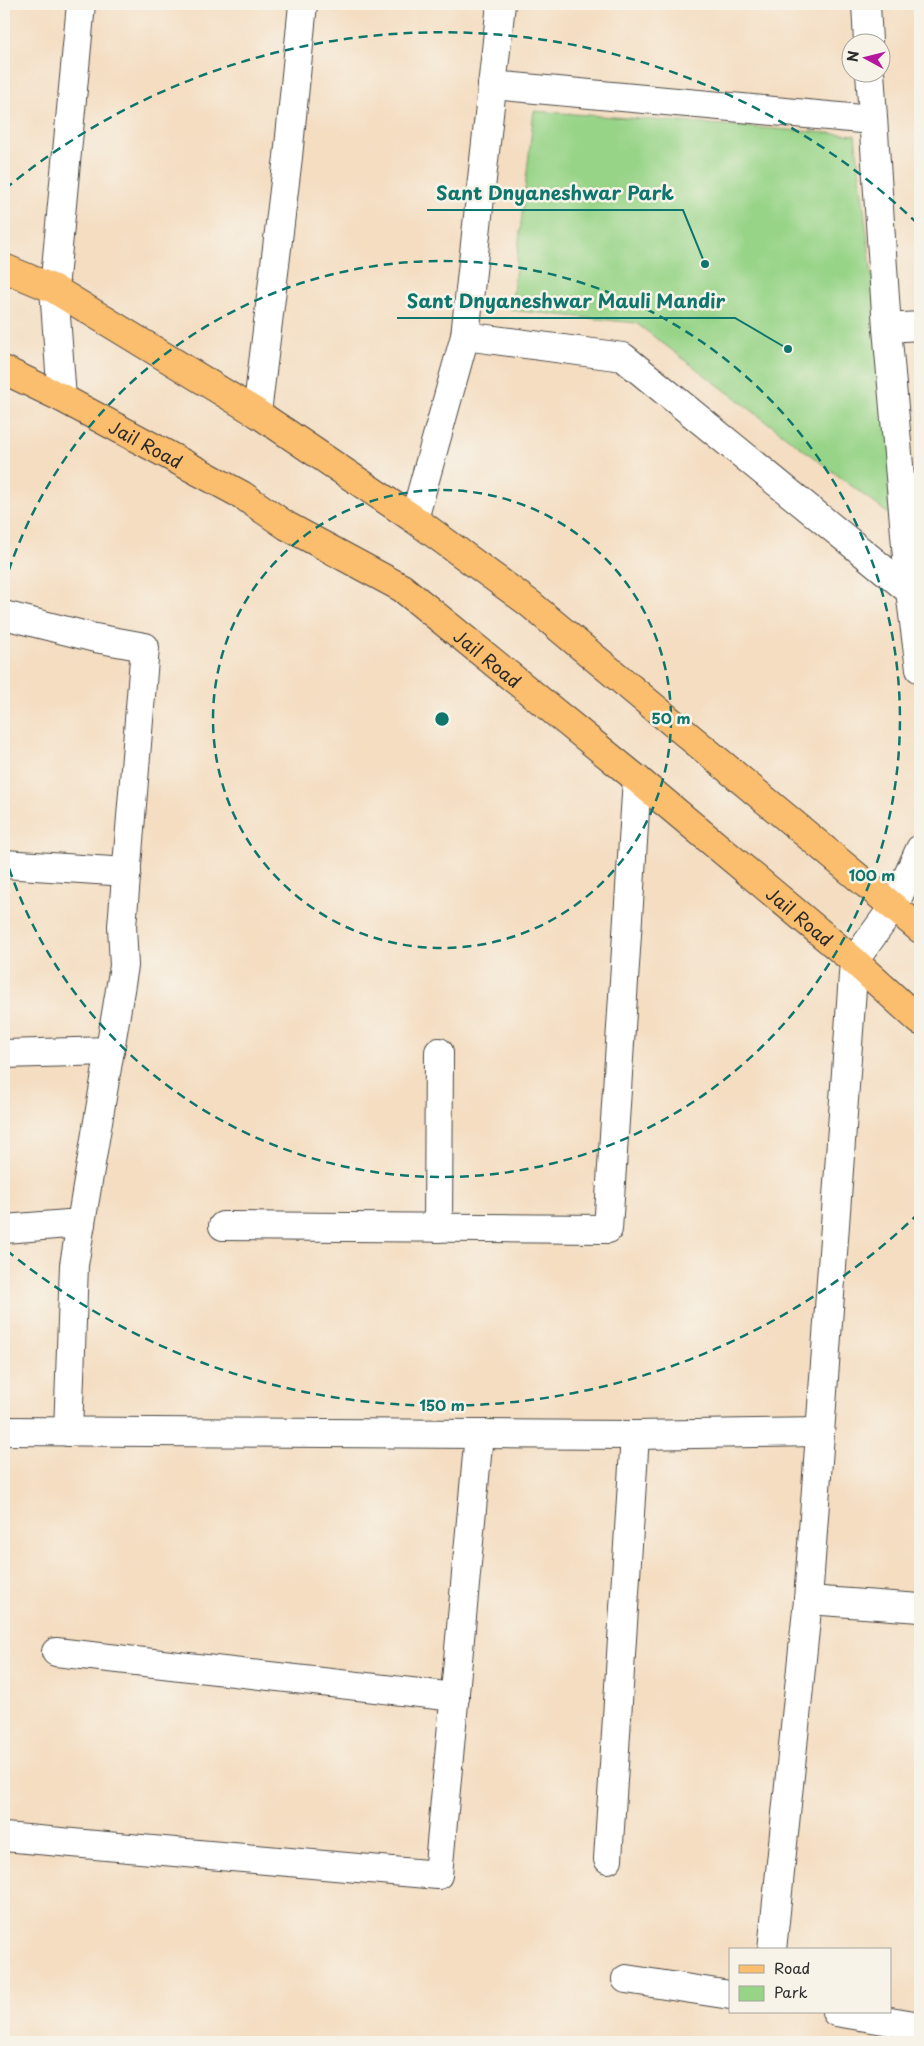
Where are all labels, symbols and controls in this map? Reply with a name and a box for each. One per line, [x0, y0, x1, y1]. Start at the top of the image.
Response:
north arrow [842, 32, 892, 82]
text: N [842, 50, 864, 63]
callout: Sant Dnyaneshwar Park [427, 176, 683, 210]
text: Sant Dnyaneshwar Park [436, 178, 674, 206]
callout: Sant Dnyaneshwar Mauli Mandir [397, 284, 735, 318]
text: Sant Dnyaneshwar Mauli Mandir [407, 286, 726, 314]
street label: Jail Road [104, 412, 188, 474]
street label: Jail Road [448, 622, 528, 694]
text: 50 m [652, 706, 690, 729]
centre of rings [433, 710, 451, 728]
text: 100 m [849, 863, 895, 886]
street label: Jail Road [761, 880, 840, 952]
text: 150 m [419, 1393, 465, 1416]
legend [729, 1948, 892, 2014]
text: Road [774, 1956, 810, 1979]
text: Park [774, 1980, 808, 2003]

